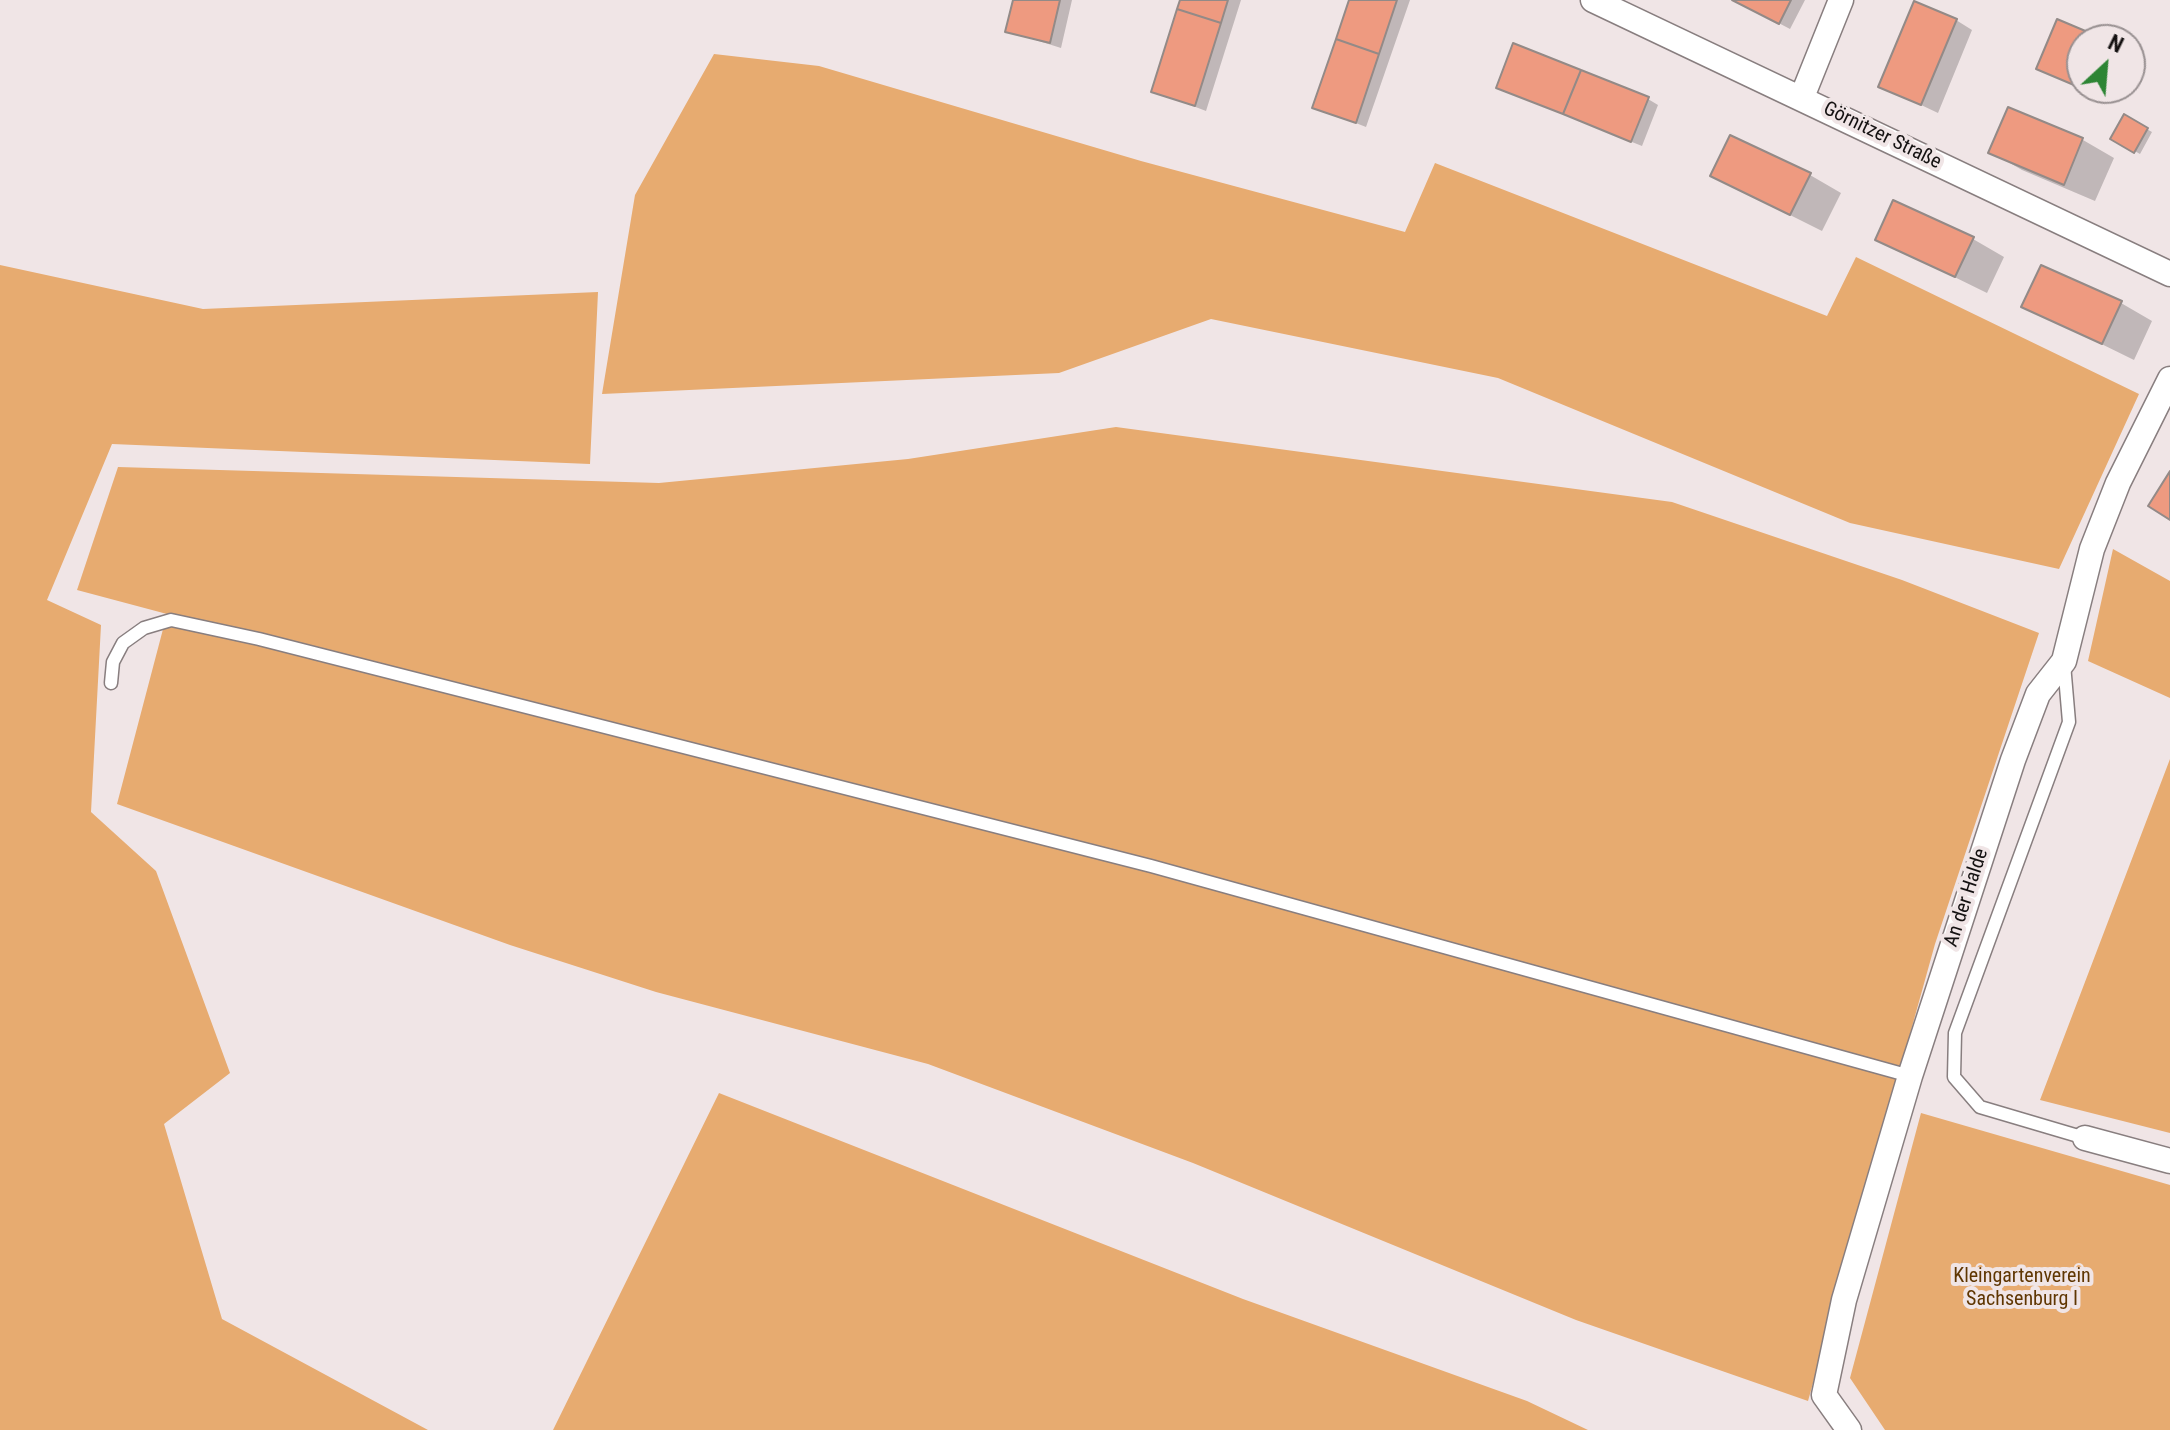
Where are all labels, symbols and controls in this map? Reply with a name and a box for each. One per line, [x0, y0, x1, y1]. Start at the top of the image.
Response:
north arrow [2066, 24, 2146, 104]
text: N [2104, 30, 2127, 58]
street label: Görnitzer Straße [1819, 97, 1945, 175]
street label: An der Halde [1940, 846, 1994, 950]
park label: Kleingartenverein Sachsenburg I [1953, 1265, 2091, 1312]

